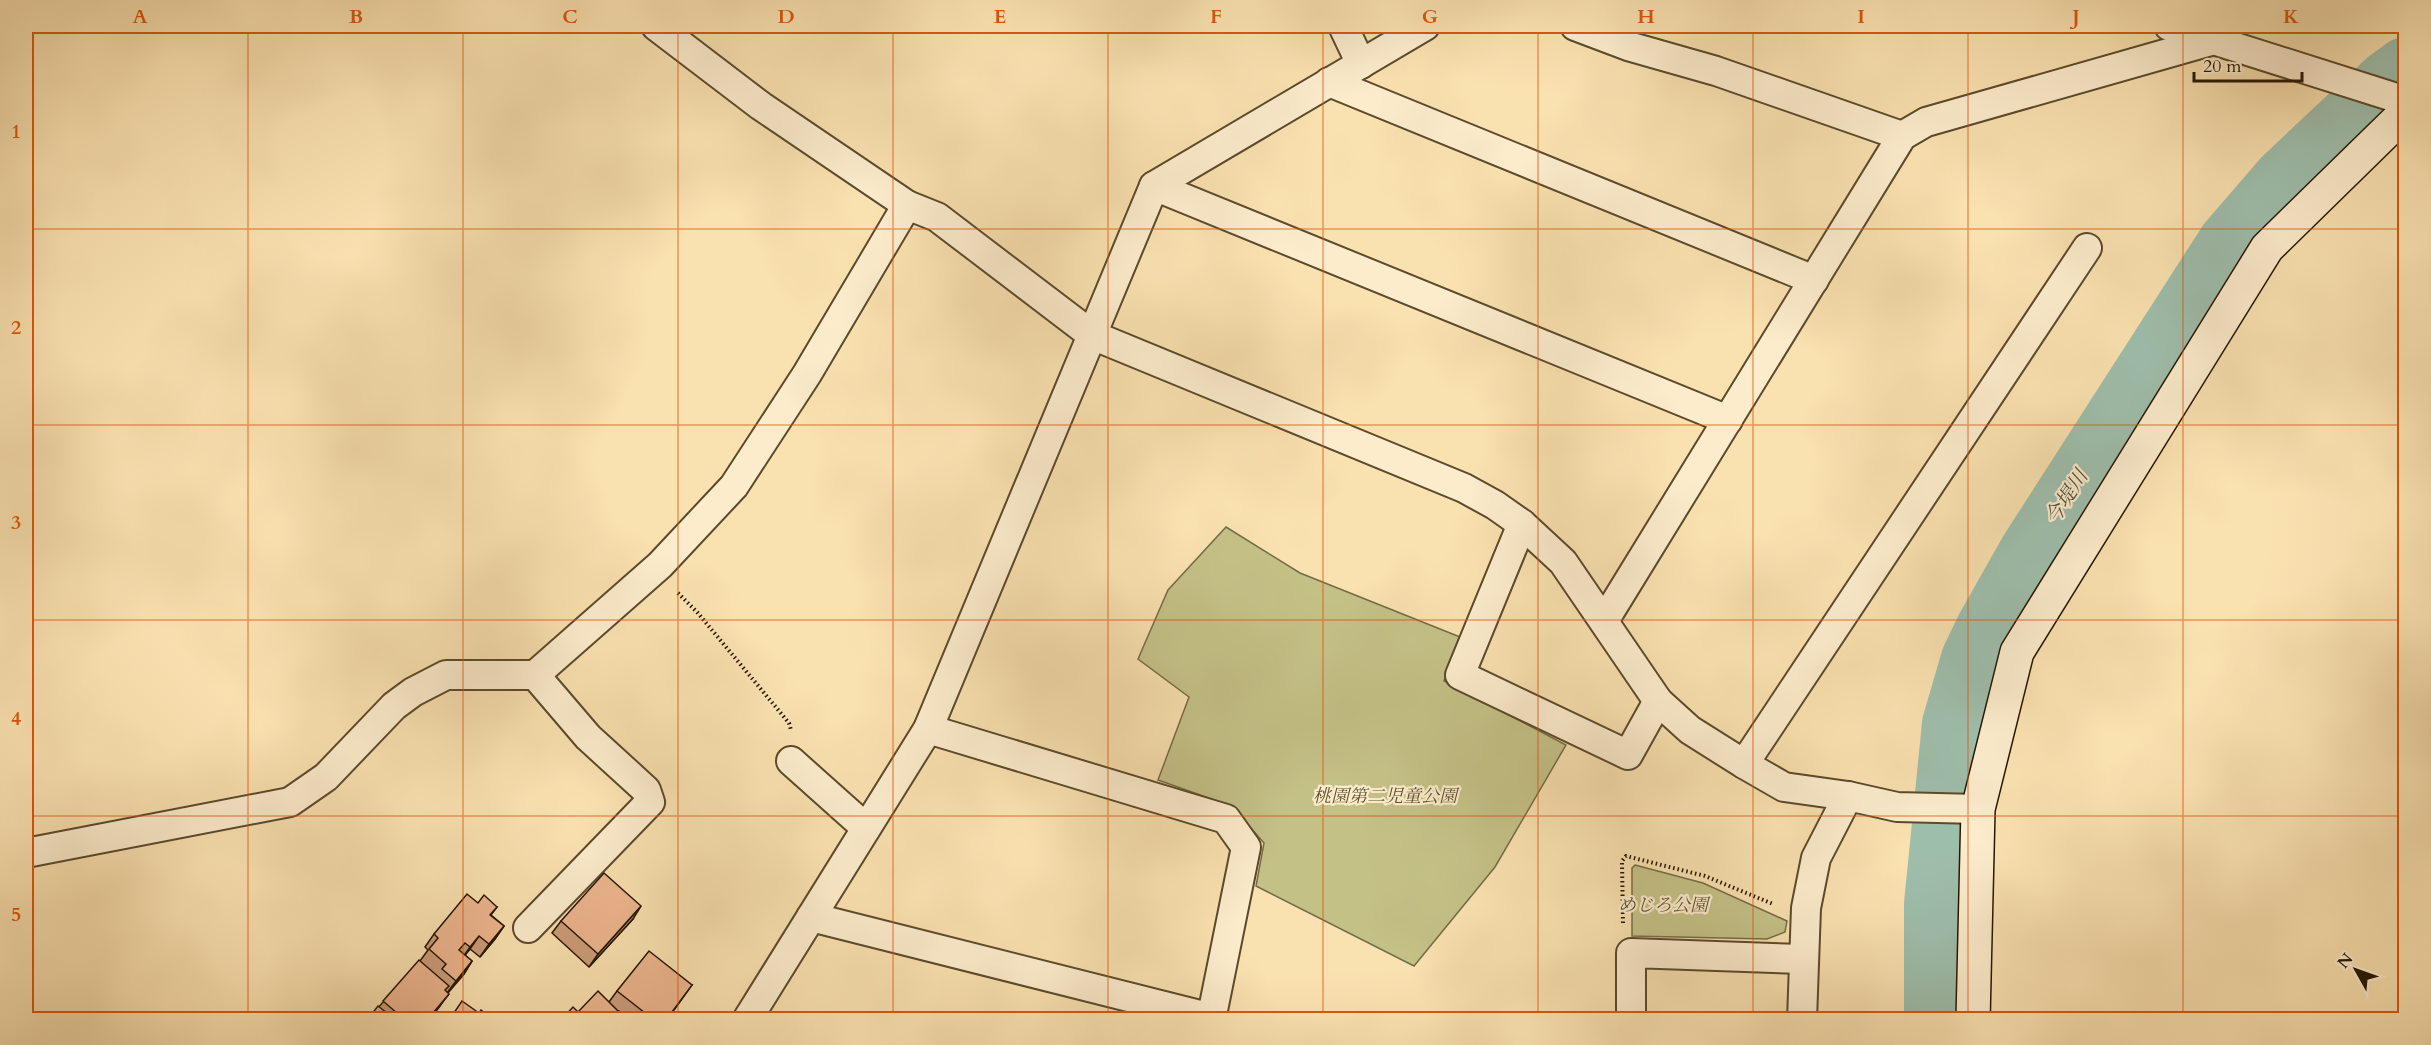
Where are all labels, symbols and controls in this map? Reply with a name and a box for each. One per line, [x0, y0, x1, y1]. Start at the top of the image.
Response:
text: A [132, 3, 148, 30]
text: B [349, 3, 363, 30]
text: C [562, 3, 578, 30]
text: D [777, 3, 795, 30]
text: E [994, 3, 1006, 30]
text: F [1210, 3, 1222, 30]
text: G [1422, 3, 1438, 30]
text: H [1637, 3, 1655, 30]
text: I [1857, 3, 1865, 30]
text: J [2069, 3, 2080, 30]
text: K [2283, 3, 2300, 30]
scale bar [2194, 45, 2302, 83]
text: 20 m [2203, 54, 2242, 79]
text: 1 [11, 118, 21, 145]
text: 2 [11, 314, 21, 341]
water label: 今堤川 [2039, 463, 2095, 530]
text: 3 [11, 509, 21, 536]
text: 4 [11, 705, 21, 732]
park label: 桃園第二児童公園 [1313, 784, 1460, 809]
park label: めじろ公園 [1618, 893, 1711, 918]
text: 5 [11, 901, 21, 928]
north arrow [2326, 940, 2386, 1000]
text: N [2332, 949, 2358, 973]

